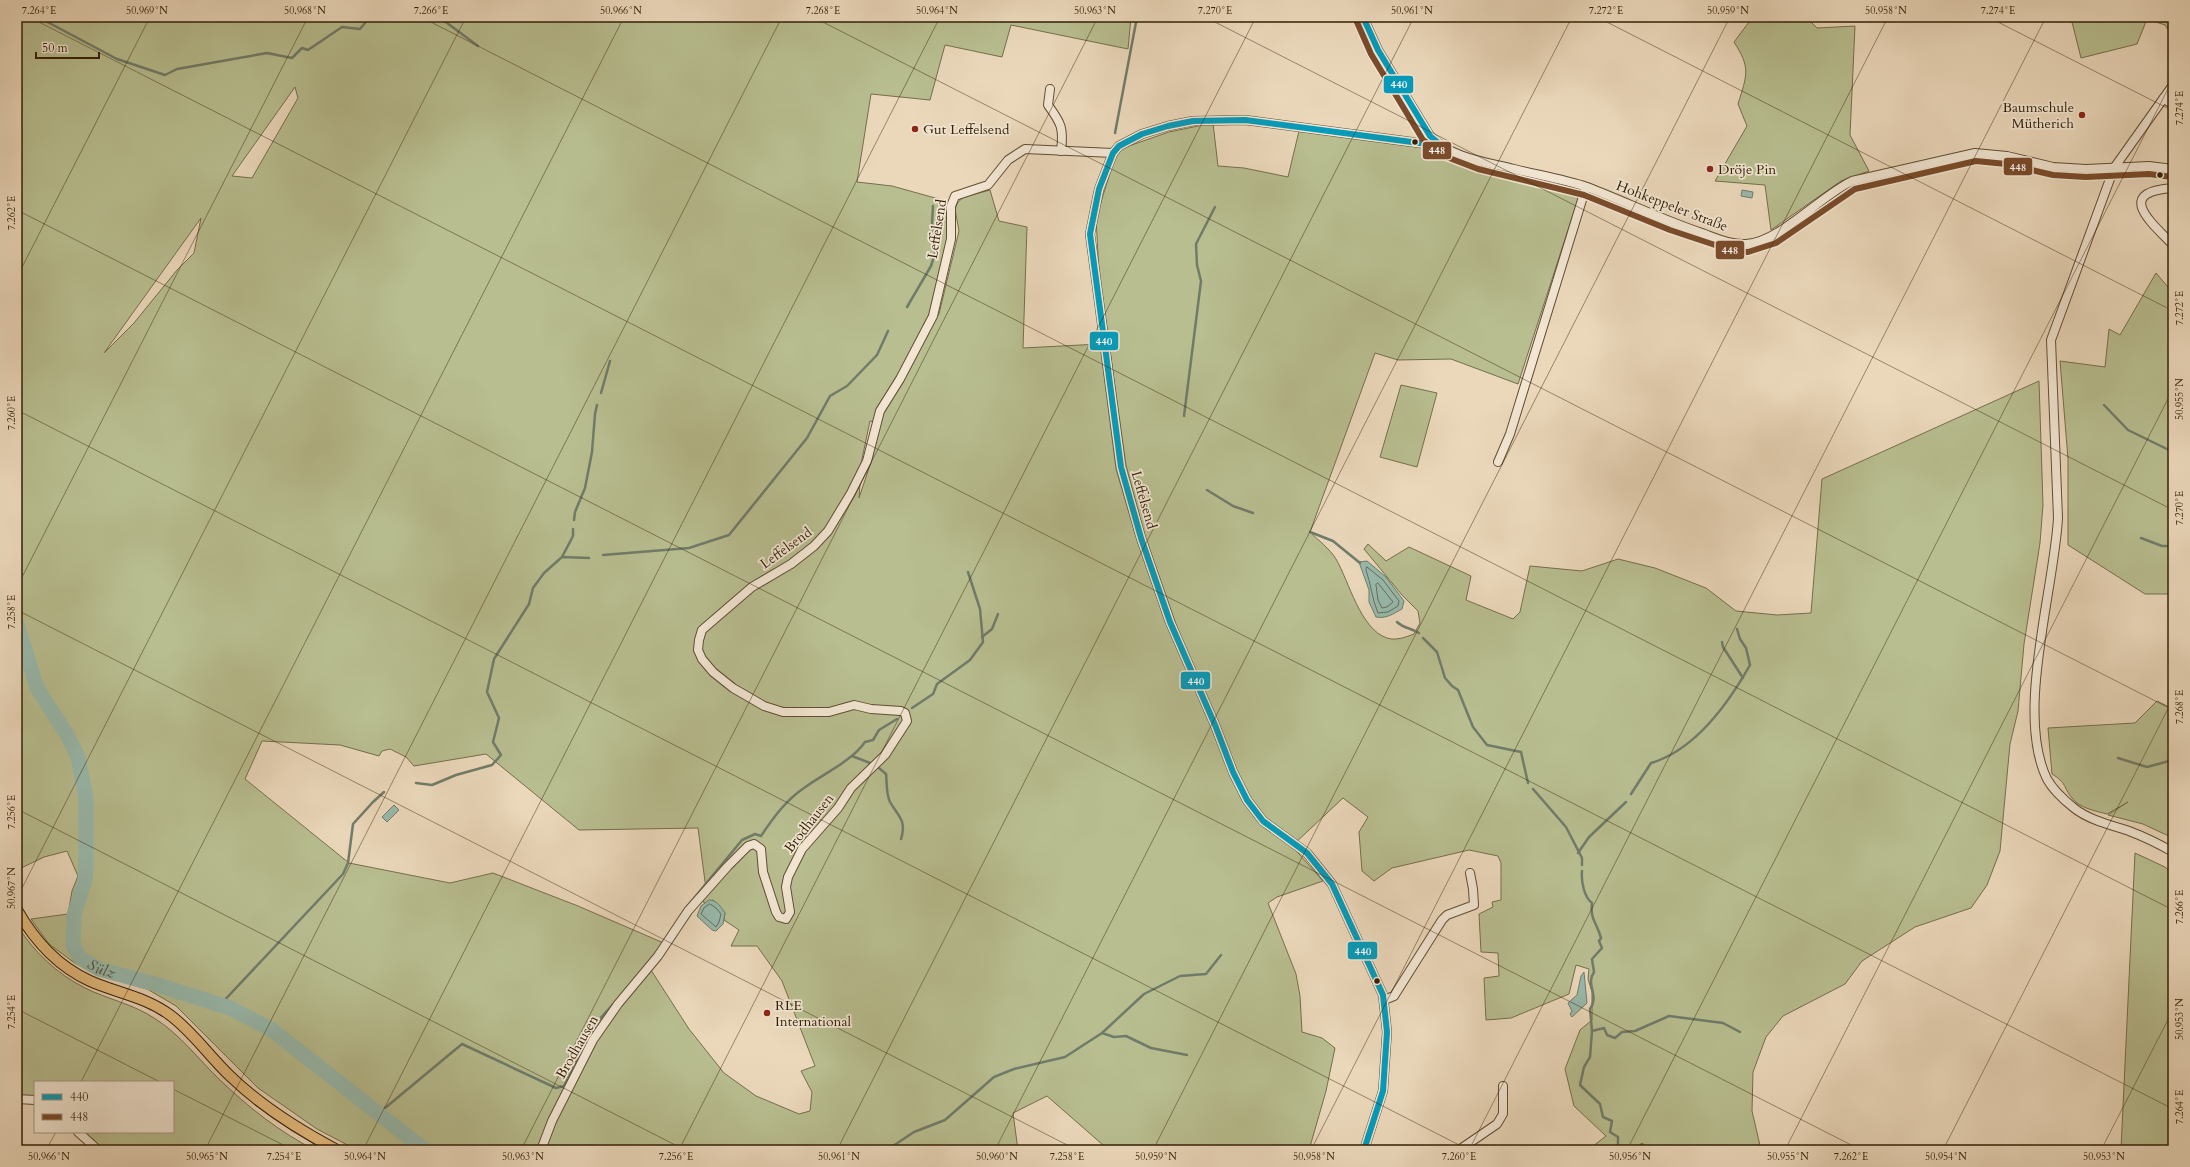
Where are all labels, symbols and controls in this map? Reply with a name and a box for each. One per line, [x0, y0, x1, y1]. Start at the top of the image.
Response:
text: 7.264°E [22, 4, 56, 18]
text: 50.969°N [126, 4, 168, 18]
text: 50.968°N [284, 4, 326, 18]
text: 7.266°E [414, 4, 448, 18]
text: 50.966°N [600, 4, 642, 18]
text: 7.268°E [806, 4, 840, 18]
text: 50.964°N [916, 4, 958, 18]
text: 50.963°N [1074, 4, 1116, 18]
text: 7.270°E [1198, 4, 1232, 18]
text: 50.961°N [1391, 4, 1433, 18]
text: 7.272°E [1589, 4, 1623, 18]
text: 50.959°N [1707, 4, 1749, 18]
text: 50.958°N [1865, 4, 1907, 18]
text: 7.274°E [1981, 4, 2015, 18]
scale bar [36, 34, 99, 60]
text: 50 m [42, 40, 69, 56]
line badge: 440 [1383, 75, 1414, 94]
text: 440 [1391, 77, 1408, 92]
text: 7.274°E [2173, 91, 2187, 125]
place label: Baumschule Mütherich [2003, 98, 2074, 133]
marker: Baumschule Mütherich [2077, 110, 2087, 120]
place label: Gut Leffelsend [923, 120, 1010, 139]
marker: Gut Leffelsend [910, 124, 920, 134]
unlabelled marker [1410, 137, 1420, 147]
line badge: 448 [1422, 141, 1452, 160]
text: 448 [1429, 143, 1445, 158]
line badge: 448 [2003, 157, 2033, 176]
place label: Dröje Pin [1718, 160, 1776, 179]
text: 448 [2010, 160, 2026, 175]
marker: Dröje Pin [1705, 164, 1715, 174]
unlabelled marker [2155, 170, 2165, 180]
street label: Hohkeppeler Straße [1613, 176, 1731, 236]
text: 7.262°E [5, 196, 19, 230]
street label: Leffelsend [923, 198, 951, 260]
line badge: 448 [1715, 240, 1745, 260]
text: 448 [1722, 243, 1738, 258]
text: 7.272°E [2173, 291, 2187, 325]
line badge: 440 [1089, 331, 1119, 351]
text: 440 [1096, 334, 1113, 349]
text: 50.955°N [2173, 378, 2187, 420]
text: 7.260°E [5, 396, 19, 430]
street label: Leffelsend [1127, 469, 1161, 532]
text: 7.270°E [2173, 491, 2187, 525]
street label: Leffelsend [756, 522, 816, 573]
text: 7.258°E [5, 595, 19, 629]
line badge: 440 [1180, 671, 1211, 690]
text: 440 [1188, 674, 1205, 689]
text: 7.268°E [2173, 690, 2187, 724]
street label: Brodhausen [780, 790, 838, 856]
text: 7.256°E [5, 795, 19, 829]
text: 50.967°N [5, 867, 19, 909]
text: 7.266°E [2173, 890, 2187, 924]
line badge: 440 [1347, 941, 1378, 960]
text: 440 [1355, 944, 1372, 959]
water label: Sülz [84, 954, 118, 983]
unlabelled marker [1372, 976, 1382, 986]
text: 7.254°E [5, 995, 19, 1029]
place label: RLE International [775, 996, 852, 1031]
text: 50.953°N [2173, 998, 2187, 1040]
marker: RLE International [762, 1008, 772, 1018]
street label: Brodhausen [551, 1012, 603, 1082]
legend [34, 1081, 174, 1133]
text: 440 [70, 1089, 88, 1105]
text: 7.264°E [2173, 1090, 2187, 1124]
text: 448 [70, 1109, 88, 1125]
text: 50.966°N [28, 1150, 70, 1164]
text: 50.965°N [186, 1150, 228, 1164]
text: 7.254°E [267, 1150, 301, 1164]
text: 50.964°N [344, 1150, 386, 1164]
text: 50.963°N [502, 1150, 544, 1164]
text: 7.256°E [659, 1150, 693, 1164]
text: 50.961°N [818, 1150, 860, 1164]
text: 50.960°N [976, 1150, 1018, 1164]
text: 7.258°E [1050, 1150, 1084, 1164]
text: 50.959°N [1135, 1150, 1177, 1164]
text: 50.958°N [1293, 1150, 1335, 1164]
text: 7.260°E [1442, 1150, 1476, 1164]
text: 50.956°N [1609, 1150, 1651, 1164]
text: 50.955°N [1767, 1150, 1809, 1164]
text: 7.262°E [1834, 1150, 1868, 1164]
text: 50.954°N [1925, 1150, 1967, 1164]
text: 50.953°N [2083, 1150, 2125, 1164]

